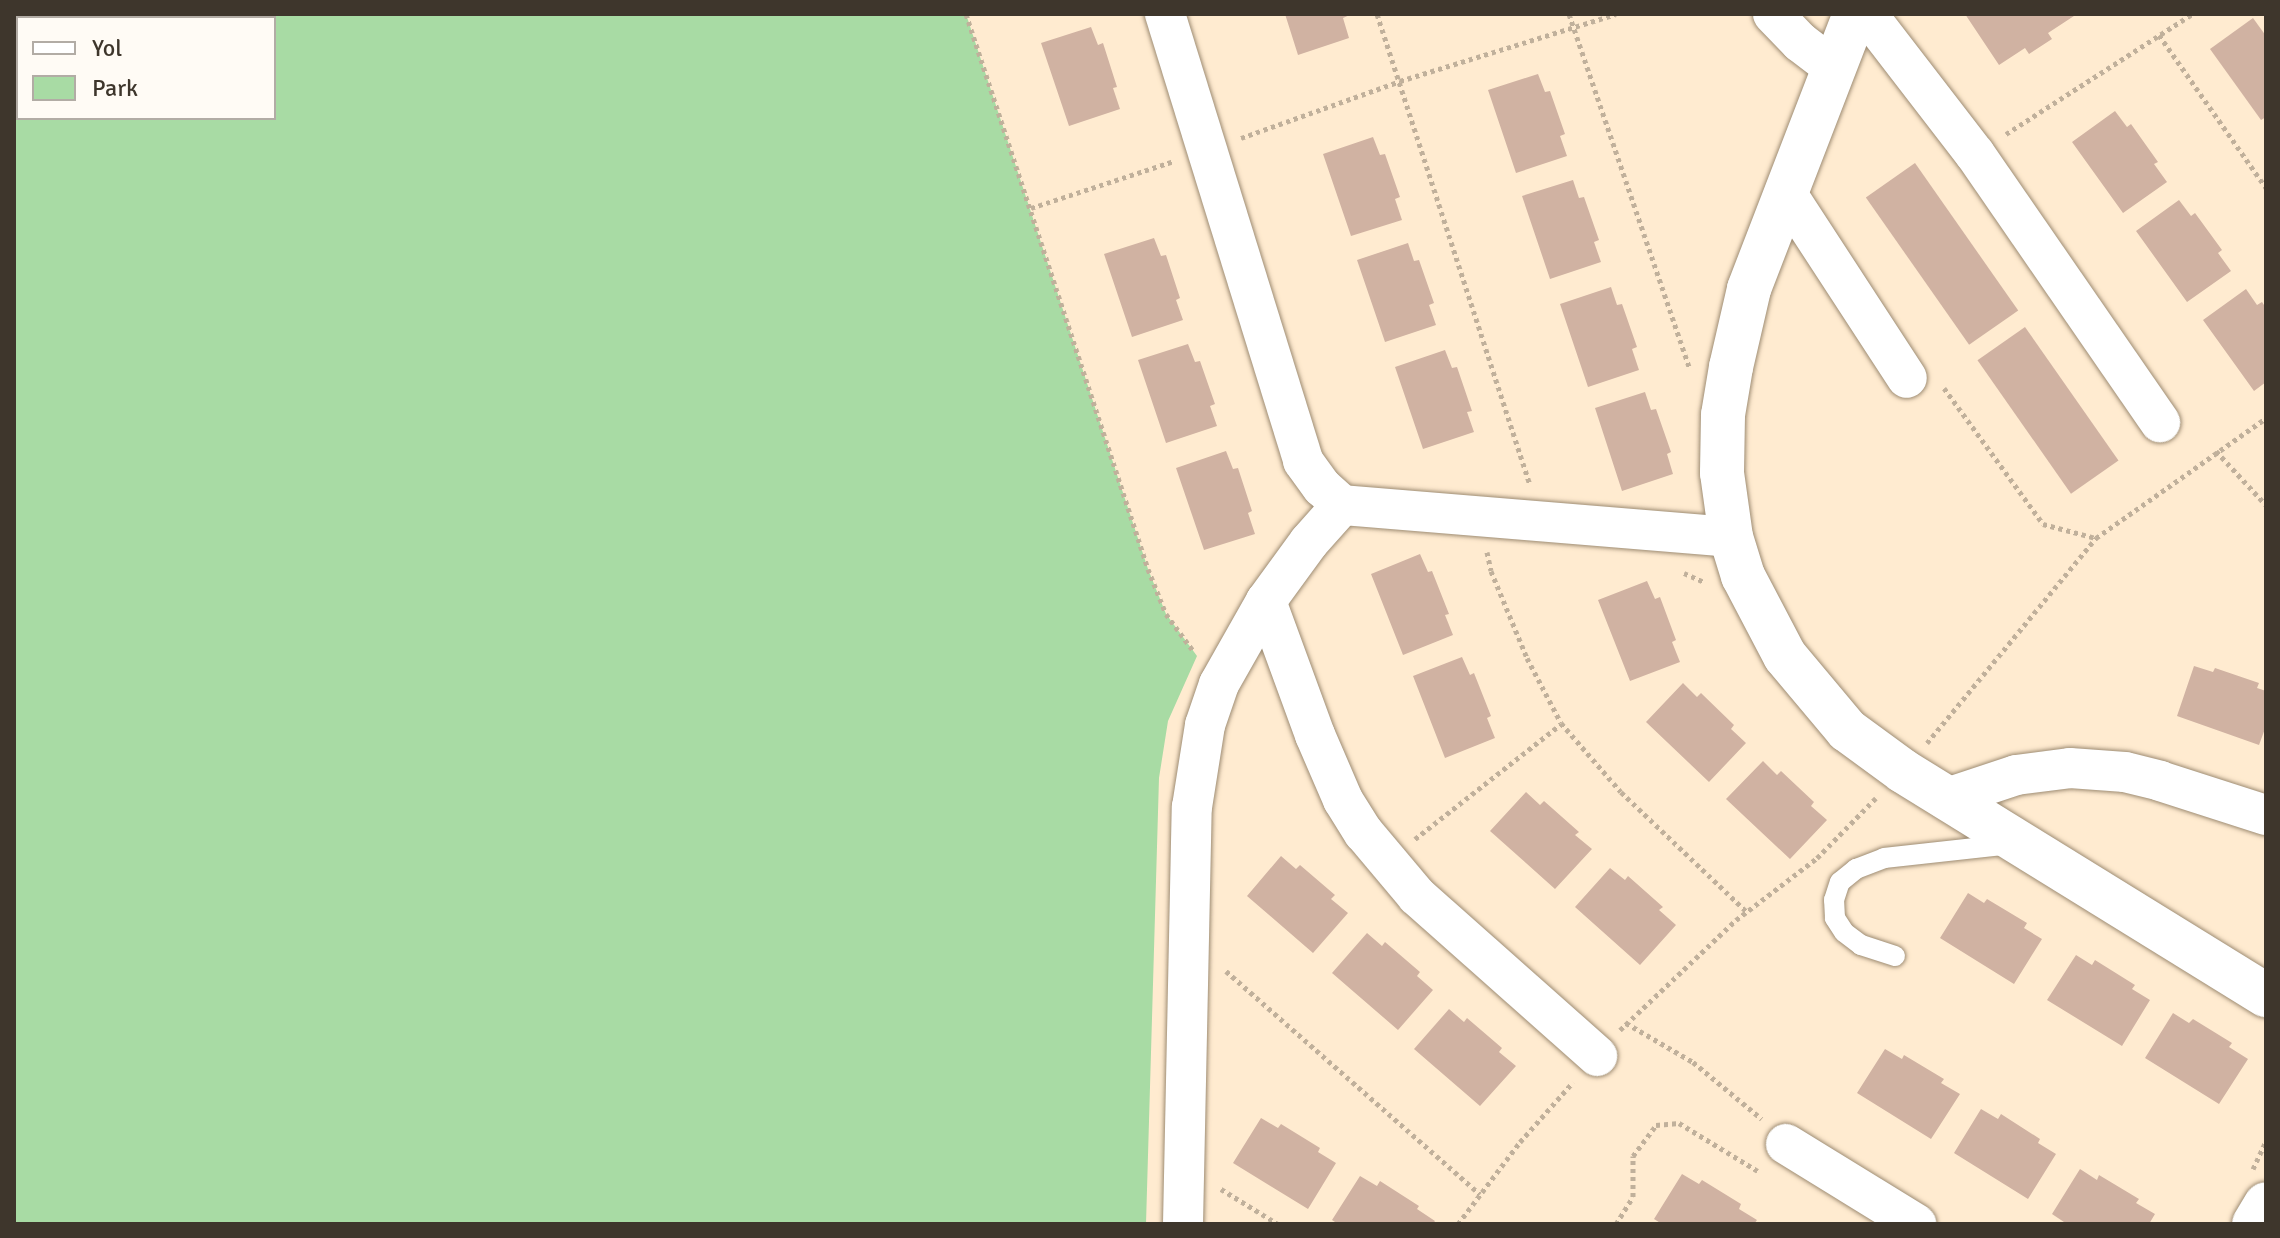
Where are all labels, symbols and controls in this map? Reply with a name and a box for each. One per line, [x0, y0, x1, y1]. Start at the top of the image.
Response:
legend [16, 16, 276, 120]
text: Yol [92, 33, 122, 63]
text: Park [92, 73, 138, 103]

